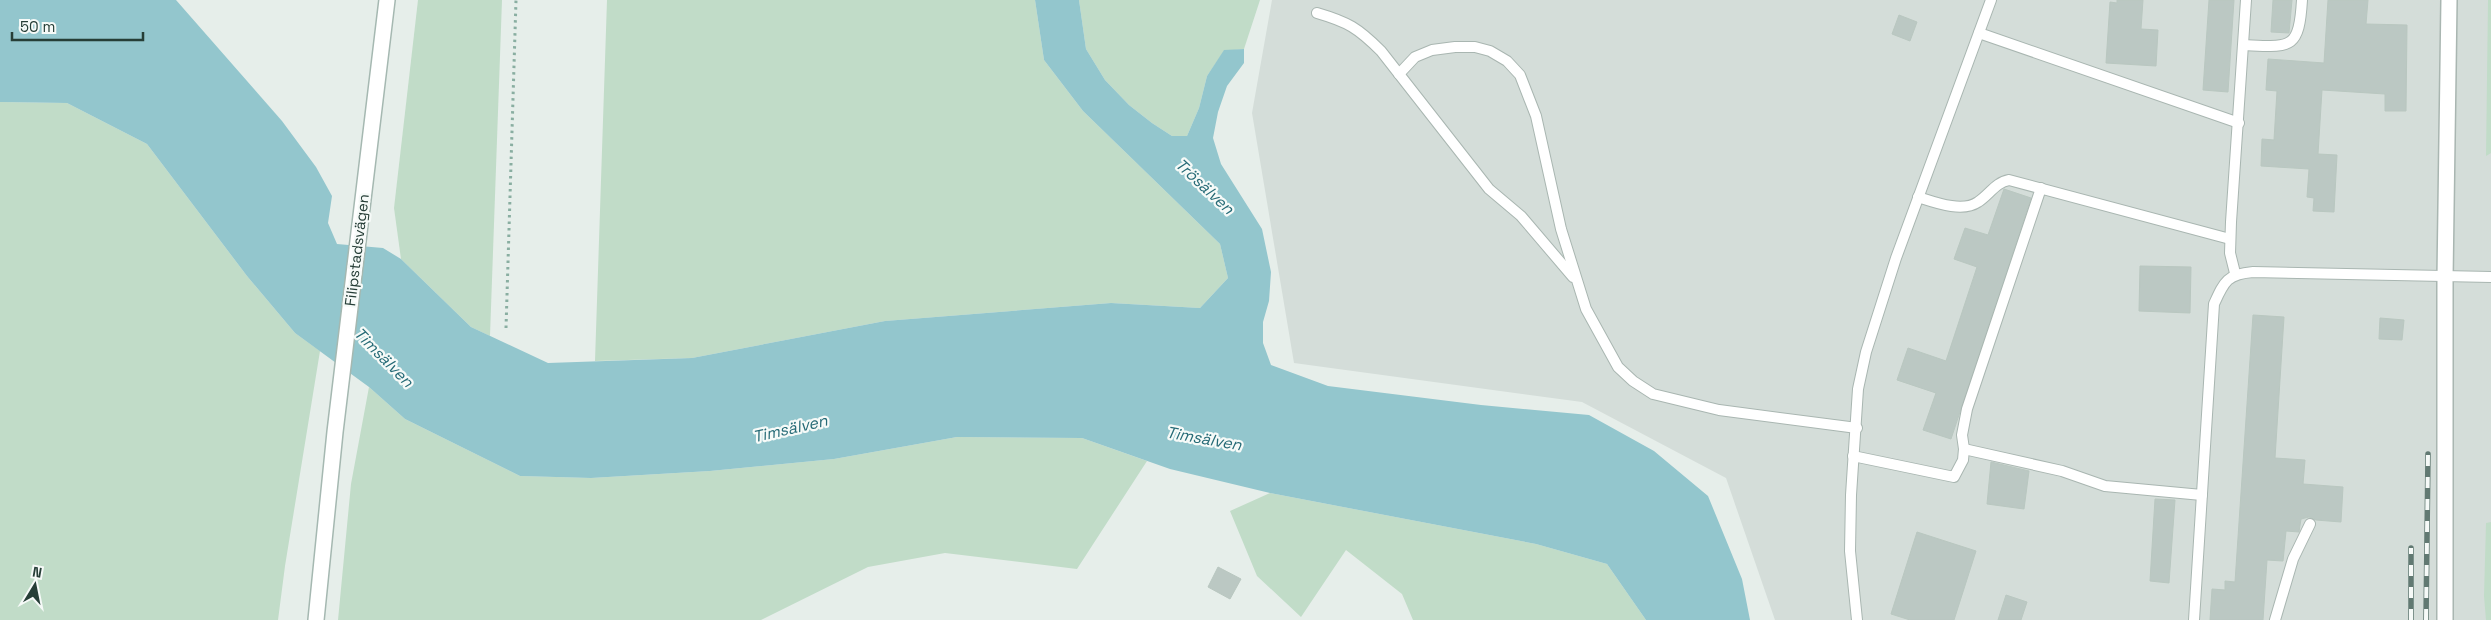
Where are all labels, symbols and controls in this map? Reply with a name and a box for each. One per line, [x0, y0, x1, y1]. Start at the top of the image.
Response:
scale bar [12, 10, 144, 42]
text: 50 m [20, 17, 55, 36]
water label: Trösälven [1171, 154, 1239, 220]
street label: Filipstadsvägen [340, 193, 373, 307]
water label: Timsälven [349, 323, 419, 392]
water label: Timsälven [751, 409, 831, 447]
water label: Timsälven [1165, 422, 1244, 456]
north arrow [10, 560, 60, 610]
text: N [31, 563, 43, 582]

